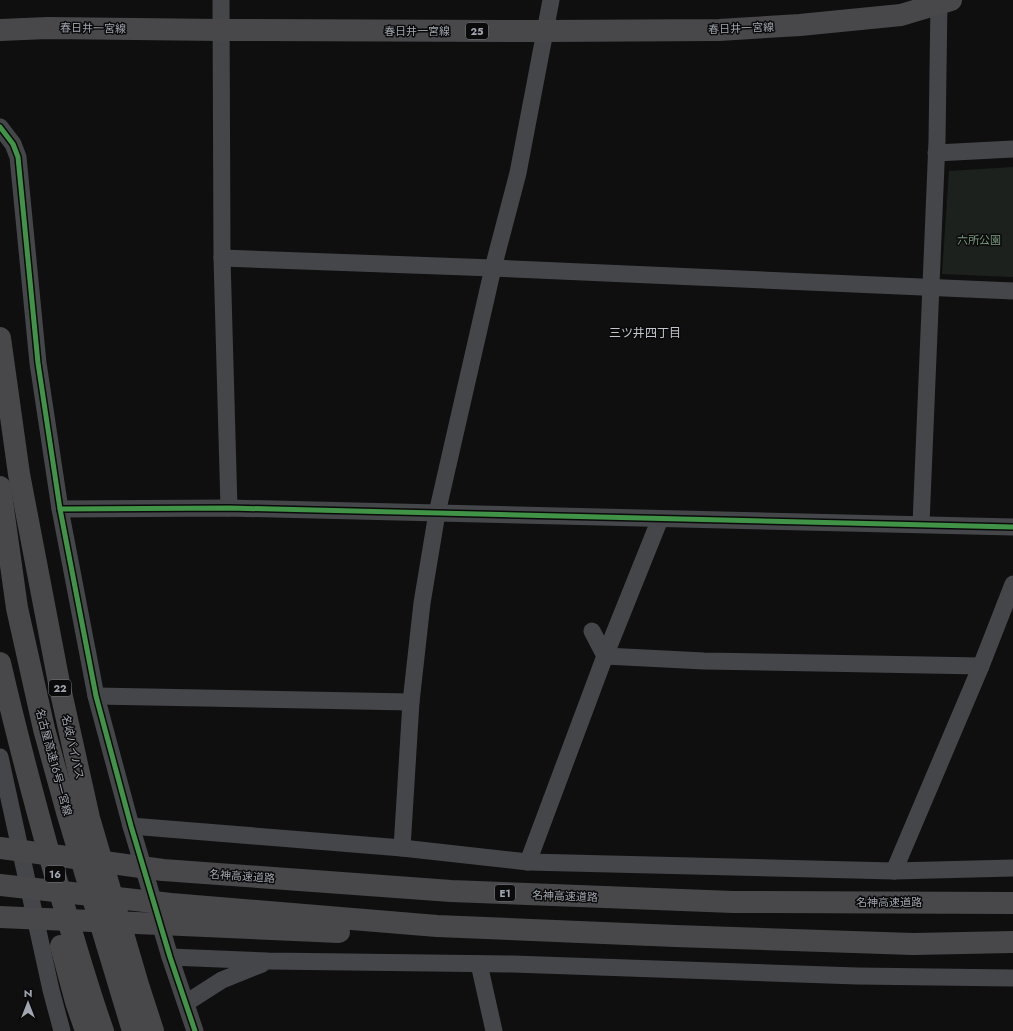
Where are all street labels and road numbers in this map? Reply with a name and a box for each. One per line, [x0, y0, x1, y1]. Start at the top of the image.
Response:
street label: 春日井一宮線 [60, 19, 126, 37]
street label: 春日井一宮線 [708, 19, 774, 37]
street label: 春日井一宮線 [384, 23, 450, 39]
road number: 25 [466, 23, 488, 39]
road number: 22 [49, 680, 71, 696]
street label: 名古屋高速16号一宮線 [32, 707, 76, 817]
street label: 名岐バイパス [58, 713, 88, 781]
road number: 16 [45, 866, 65, 882]
street label: 名神高速道路 [209, 866, 275, 886]
road number: E1 [495, 885, 515, 901]
street label: 名神高速道路 [532, 887, 598, 905]
street label: 名神高速道路 [856, 894, 922, 910]

